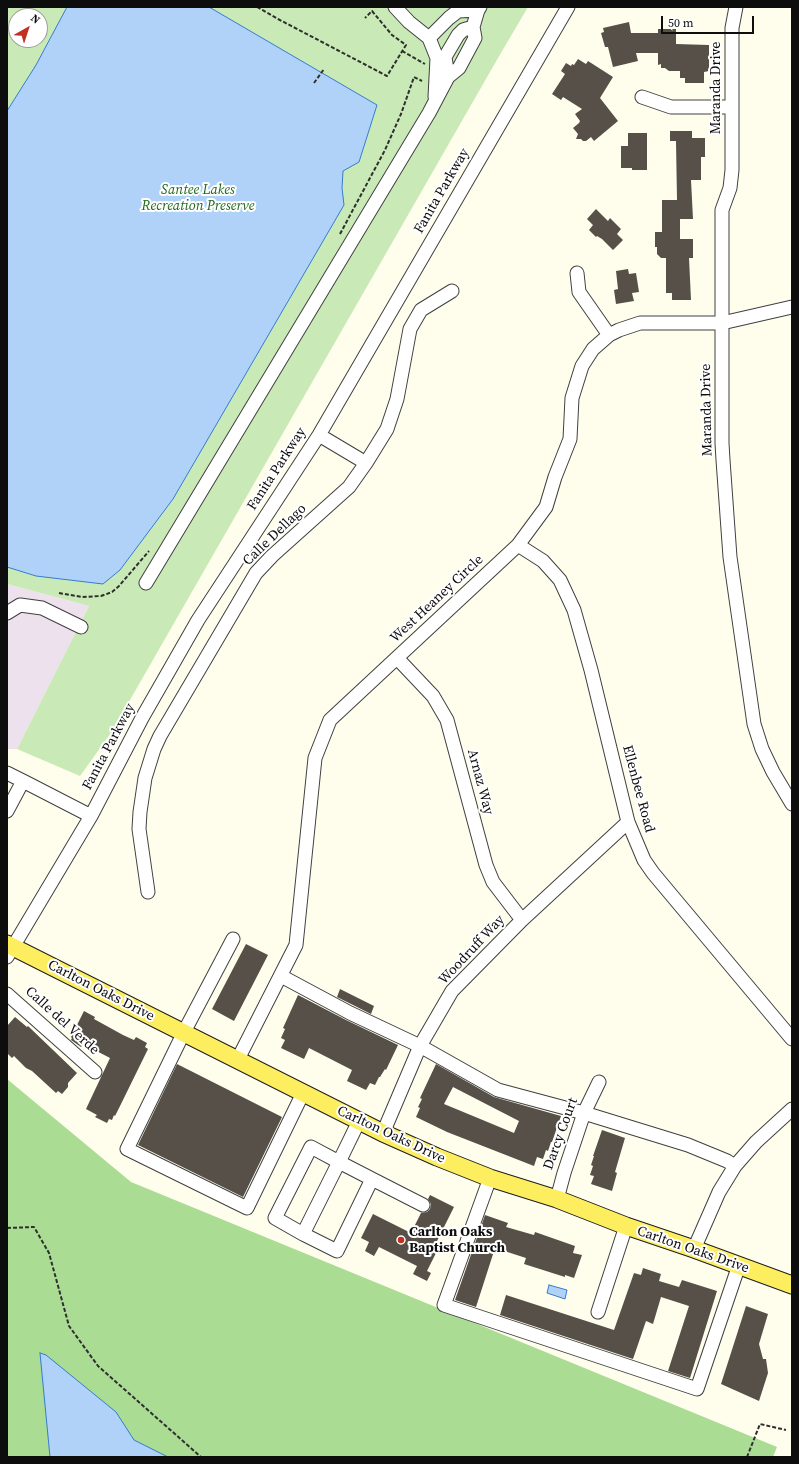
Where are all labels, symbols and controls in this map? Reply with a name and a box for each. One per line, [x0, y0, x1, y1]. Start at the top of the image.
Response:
north arrow [8, 8, 48, 48]
scale bar [663, 8, 756, 34]
text: N [27, 11, 43, 27]
text: 50 m [668, 15, 694, 31]
street label: Maranda Drive [708, 42, 724, 134]
street label: Fanita Parkway [411, 145, 473, 237]
park label: Santee Lakes Recreation Preserve [142, 182, 254, 214]
street label: Maranda Drive [698, 364, 716, 456]
street label: Fanita Parkway [244, 424, 310, 514]
street label: Calle Dellago [240, 501, 310, 569]
street label: West Heaney Circle [387, 552, 487, 646]
street label: Fanita Parkway [79, 701, 139, 793]
street label: Ellenbee Road [618, 743, 658, 835]
street label: Arnaz Way [463, 747, 497, 817]
street label: Woodruff Way [436, 912, 508, 988]
street label: Carlton Oaks Drive [45, 957, 157, 1025]
street label: Calle del Verde [22, 983, 102, 1059]
street label: Darcy Court [540, 1096, 582, 1172]
street label: Carlton Oaks Drive [334, 1103, 448, 1167]
street label: Carlton Oaks Drive [635, 1223, 751, 1277]
place label: Carlton Oaks Baptist Church [409, 1224, 505, 1256]
marker: Carlton Oaks Baptist Church [396, 1235, 406, 1245]

